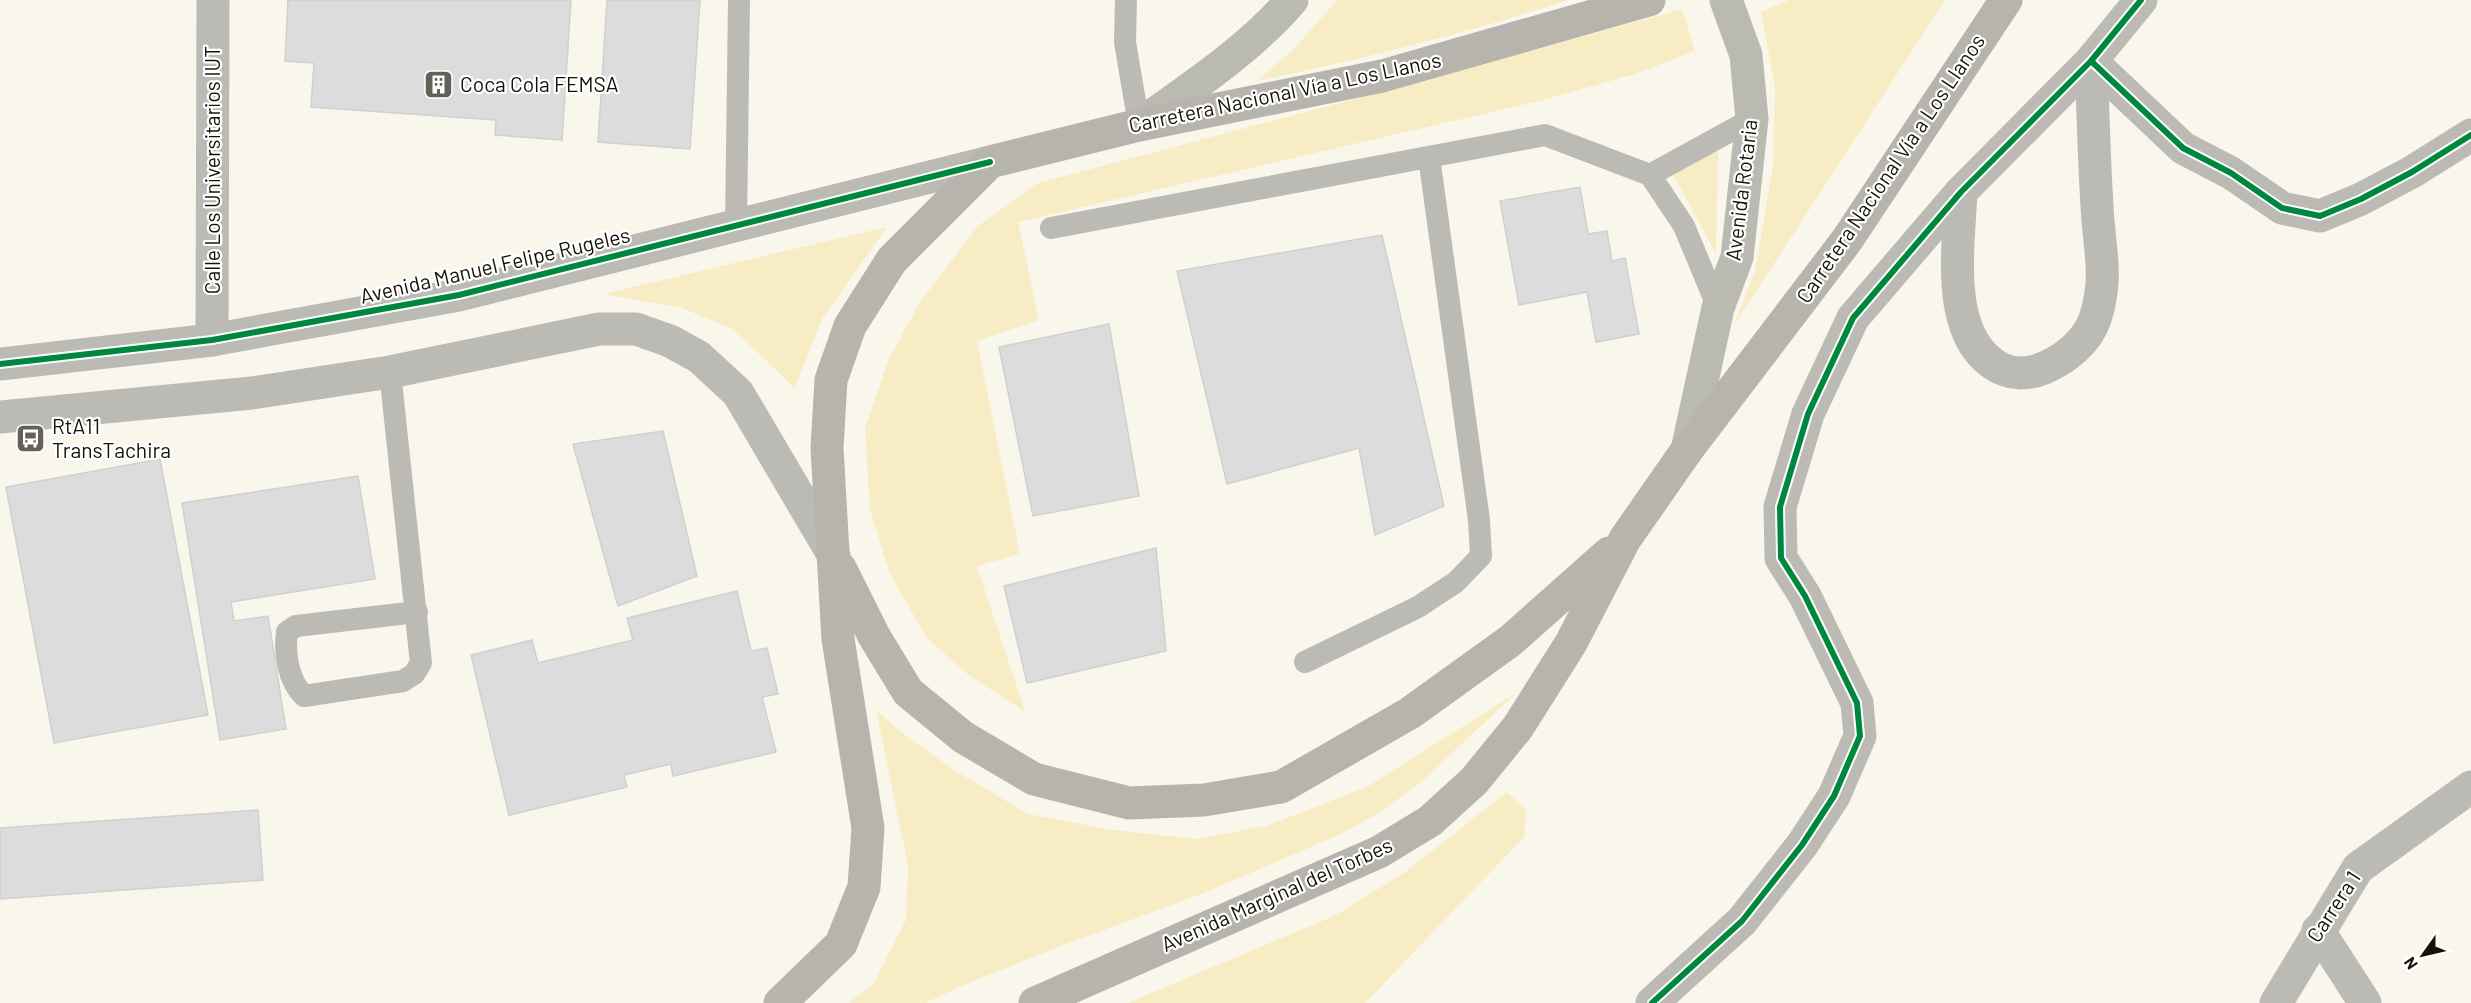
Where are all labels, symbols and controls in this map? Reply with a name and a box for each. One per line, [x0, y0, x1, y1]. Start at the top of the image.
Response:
street label: Carretera Nacional Vía a Los Llanos [1790, 29, 1989, 307]
street label: Calle Los Universitarios IUT [199, 46, 224, 294]
street label: Carretera Nacional Vía a Los Llanos [1126, 46, 1443, 137]
building icon: Coca Cola FEMSA [423, 69, 455, 101]
place label: Coca Cola FEMSA [460, 71, 619, 96]
street label: Avenida Rotaria [1719, 118, 1762, 262]
street label: Avenida Manuel Felipe Rugeles [357, 221, 632, 308]
place label: RtA11 TransTachira [52, 413, 171, 462]
bus stop icon: RtA11 TransTachira [15, 423, 47, 455]
street label: Avenida Marginal del Torbes [1157, 831, 1396, 956]
street label: Carrera 1 [2301, 866, 2365, 946]
north arrow [2393, 925, 2453, 985]
text: N [2399, 954, 2421, 973]

